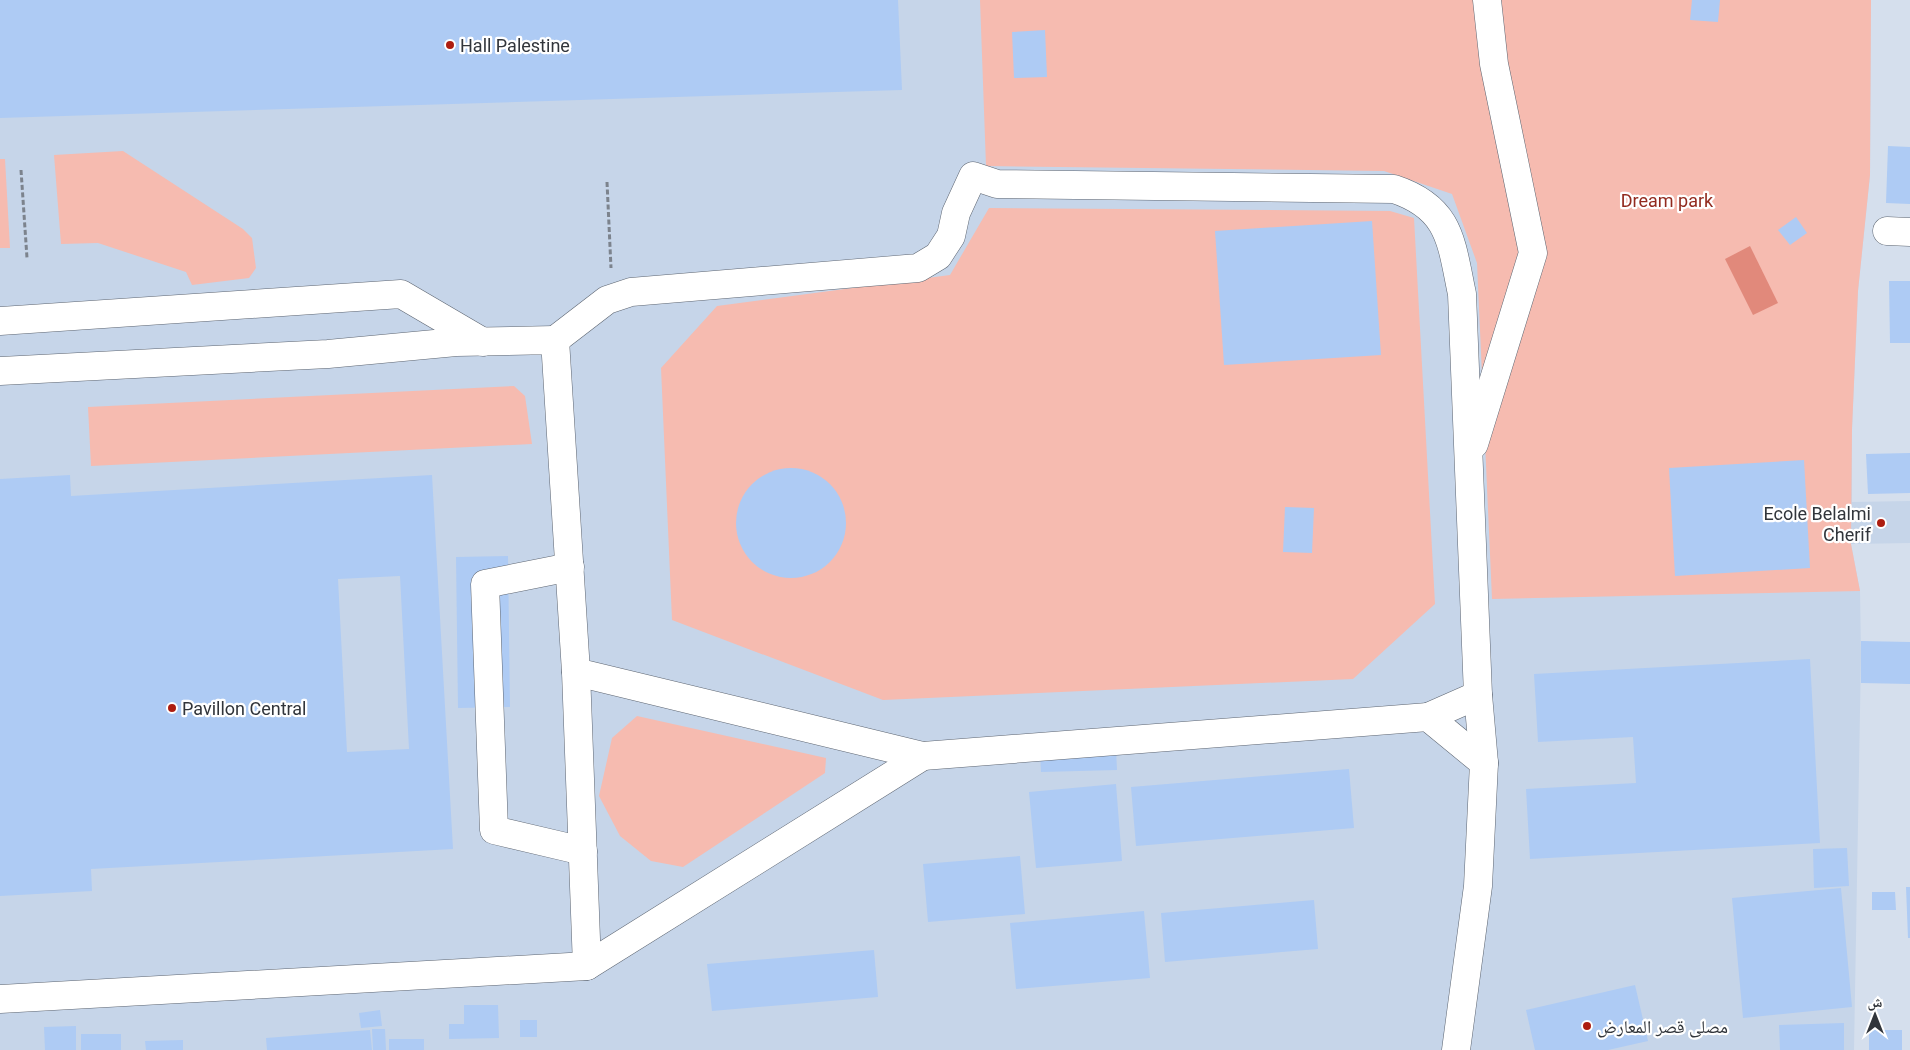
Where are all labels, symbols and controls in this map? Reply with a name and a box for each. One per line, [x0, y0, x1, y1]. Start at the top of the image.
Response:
place label: Hall Palestine [460, 35, 570, 56]
marker: Hall Palestine [444, 39, 456, 51]
park label: Dream park [1621, 190, 1714, 211]
place label: Ecole Belalmi Cherif [1763, 503, 1872, 545]
marker: Ecole Belalmi Cherif [1875, 517, 1887, 529]
place label: Pavillon Central [182, 698, 306, 719]
marker: Pavillon Central [166, 702, 178, 714]
north arrow [1850, 990, 1900, 1040]
text: ش [1868, 994, 1883, 1011]
place label: مصلى قصر المعارض [1597, 1016, 1728, 1038]
marker: مصلى قصر المعارض [1581, 1020, 1593, 1032]

